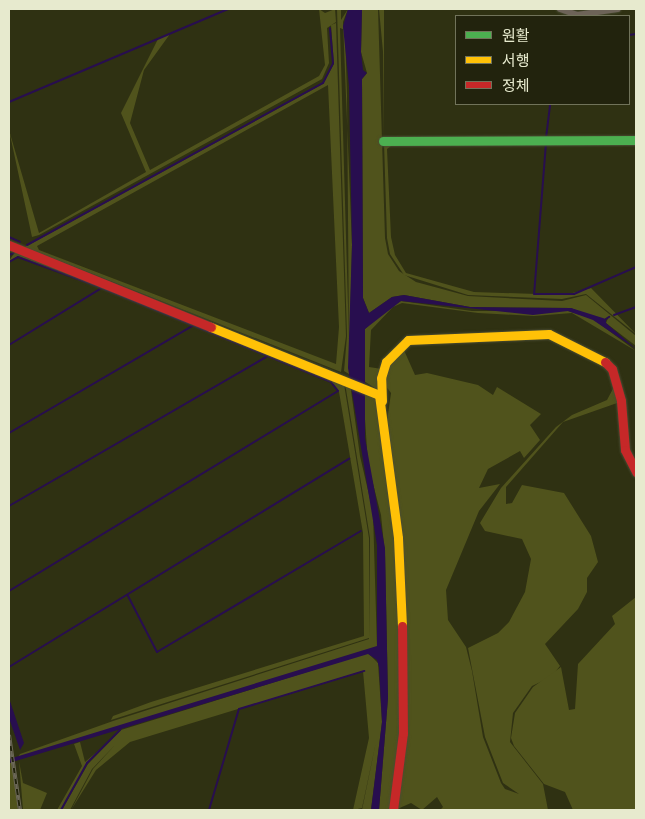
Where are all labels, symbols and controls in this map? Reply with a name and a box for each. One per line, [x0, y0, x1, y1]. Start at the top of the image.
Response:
legend [455, 15, 630, 105]
text: 원활 [502, 27, 530, 44]
text: 서행 [502, 52, 530, 69]
text: 정체 [502, 77, 530, 94]

